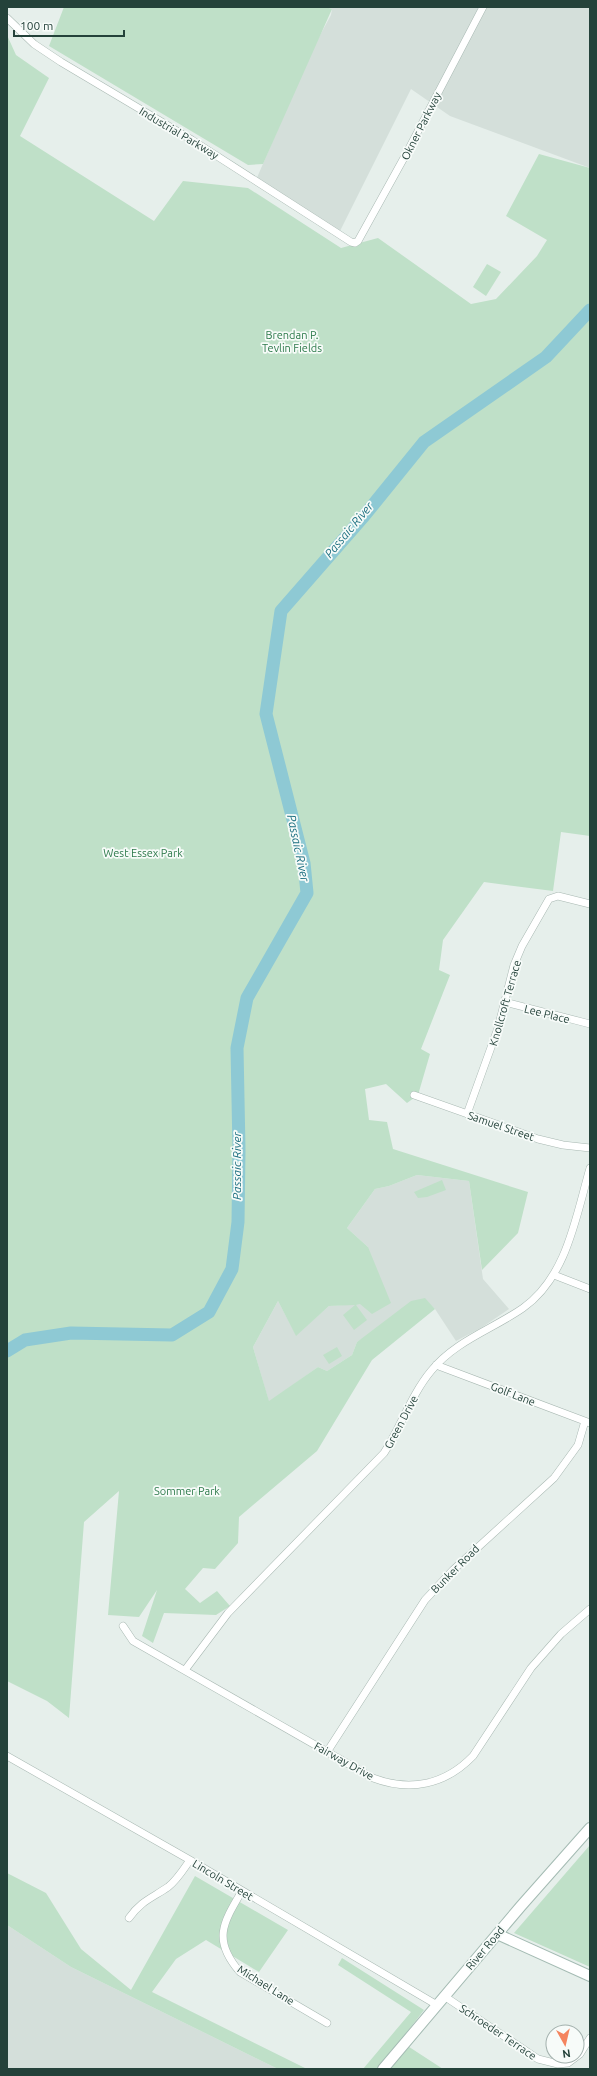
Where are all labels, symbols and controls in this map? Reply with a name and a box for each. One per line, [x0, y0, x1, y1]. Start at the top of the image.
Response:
scale bar [14, 12, 124, 38]
text: 100 m [20, 19, 53, 32]
street label: Okner Parkway [399, 89, 444, 162]
street label: Industrial Parkway [137, 105, 221, 162]
park label: Brendan P. Tevlin Fields [262, 329, 322, 354]
water label: Passaic River [322, 499, 376, 560]
water label: Passaic River [285, 813, 312, 883]
park label: West Essex Park [103, 847, 183, 859]
street label: Knollcroft Terrace [487, 959, 523, 1047]
street label: Lee Place [523, 1003, 571, 1025]
street label: Samuel Street [466, 1109, 536, 1143]
water label: Passaic River [230, 1132, 243, 1200]
street label: Golf Lane [489, 1380, 537, 1408]
street label: Green Drive [382, 1393, 420, 1451]
park label: Sommer Park [154, 1485, 220, 1497]
street label: Bunker Road [428, 1542, 482, 1596]
street label: Fairway Drive [312, 1740, 376, 1782]
street label: Lincoln Street [191, 1857, 256, 1903]
street label: River Road [463, 1924, 507, 1972]
street label: Michael Lane [236, 1963, 296, 2007]
street label: Schroeder Terrace [457, 2002, 539, 2062]
north arrow [545, 2024, 585, 2064]
text: N [561, 2047, 571, 2060]

